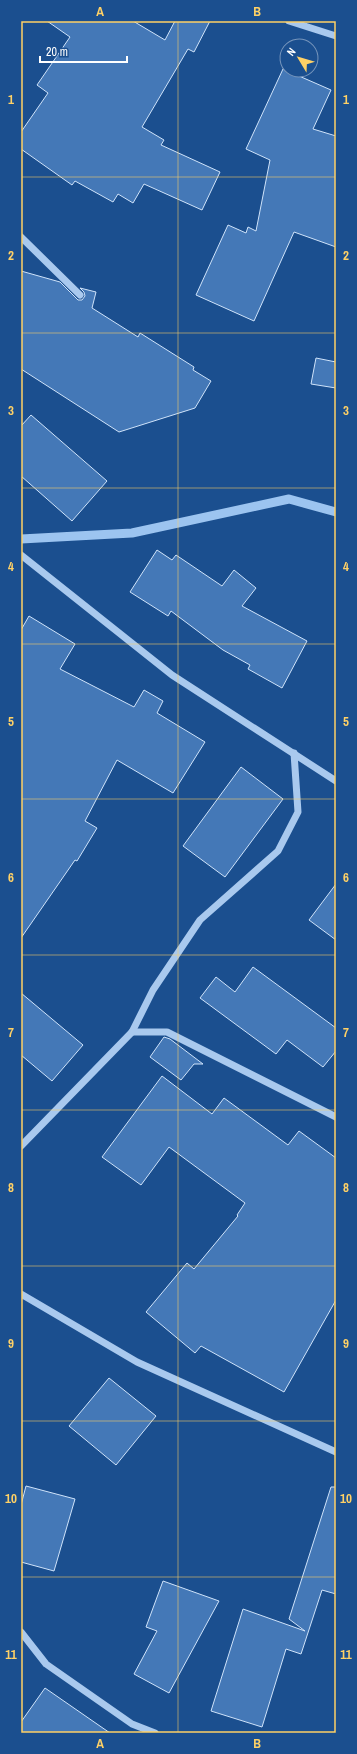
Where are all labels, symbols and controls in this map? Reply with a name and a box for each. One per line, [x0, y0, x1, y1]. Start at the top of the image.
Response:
text: A [96, 3, 104, 20]
text: B [253, 3, 261, 20]
scale bar [40, 38, 127, 64]
north arrow [279, 38, 319, 78]
text: 20 m [46, 44, 68, 60]
text: N [284, 45, 299, 59]
text: 1 [8, 91, 14, 108]
text: 1 [343, 91, 349, 108]
text: 2 [8, 247, 14, 264]
text: 2 [343, 247, 349, 264]
text: 3 [8, 402, 14, 419]
text: 3 [343, 402, 349, 419]
text: 4 [8, 558, 14, 575]
text: 4 [343, 558, 349, 575]
text: 5 [8, 713, 14, 730]
text: 5 [343, 713, 349, 730]
text: 6 [8, 869, 14, 886]
text: 6 [343, 869, 349, 886]
text: 7 [8, 1024, 14, 1041]
text: 7 [343, 1024, 349, 1041]
text: 8 [8, 1179, 14, 1196]
text: 8 [343, 1179, 349, 1196]
text: 9 [8, 1335, 14, 1352]
text: 9 [343, 1335, 349, 1352]
text: 10 [5, 1490, 17, 1507]
text: 10 [340, 1490, 352, 1507]
text: 11 [5, 1646, 17, 1663]
text: 11 [340, 1646, 352, 1663]
text: A [96, 1735, 104, 1752]
text: B [253, 1735, 261, 1752]

